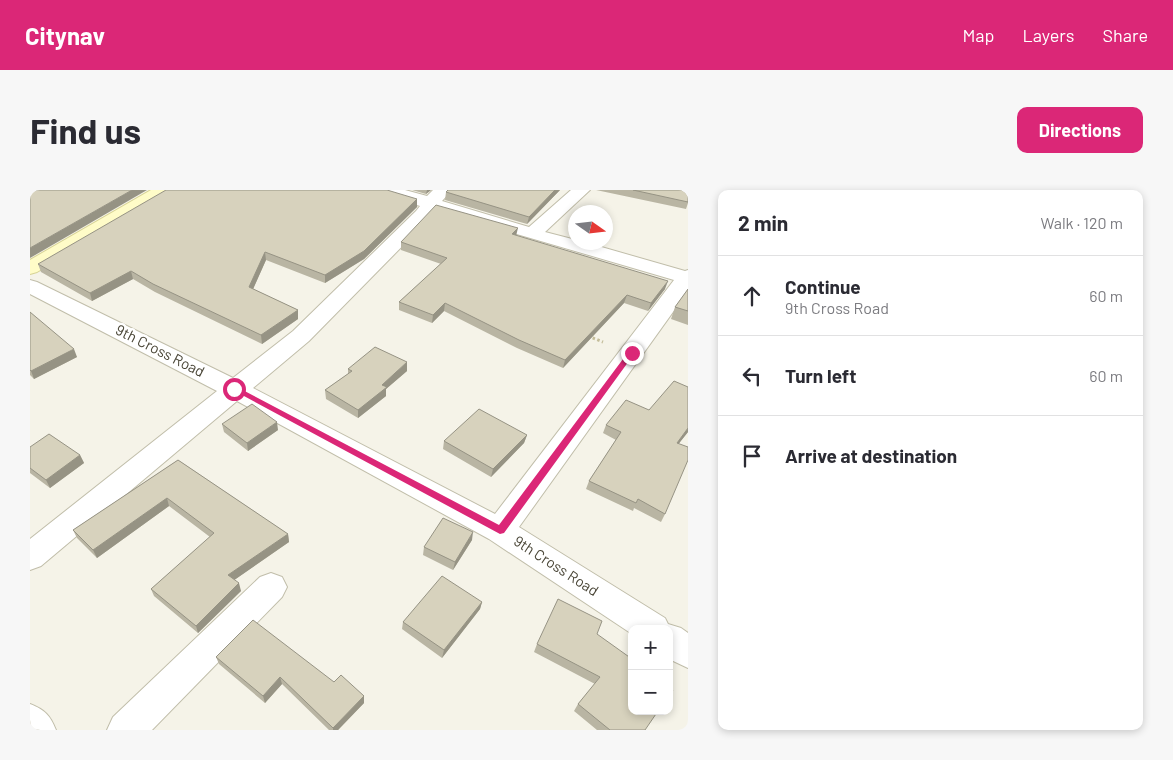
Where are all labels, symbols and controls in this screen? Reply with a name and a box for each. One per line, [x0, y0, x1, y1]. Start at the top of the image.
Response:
text: Citynav [25, 21, 105, 50]
text: Map [962, 24, 994, 46]
text: Layers [1022, 24, 1075, 46]
text: Share [1103, 24, 1148, 46]
button: Directions [1017, 107, 1143, 153]
text: Find us [30, 109, 141, 151]
north arrow [568, 205, 613, 250]
text: 2 min [738, 210, 788, 235]
text: Walk · 120 m [1040, 213, 1123, 232]
text: Continue [785, 275, 861, 298]
icon: ahead [738, 282, 766, 310]
text: 60 m [1089, 286, 1123, 305]
text: 9th Cross Road [785, 298, 889, 317]
street label: 9th Cross Road [113, 320, 208, 380]
route end [621, 342, 644, 365]
icon: left [738, 362, 766, 390]
text: Turn left [785, 364, 856, 387]
text: 60 m [1089, 366, 1123, 385]
route start [223, 378, 246, 401]
icon: arrive [738, 442, 766, 470]
text: Arrive at destination [785, 444, 957, 467]
street label: 9th Cross Road [511, 531, 602, 599]
map controls [628, 625, 673, 715]
button: + [628, 625, 673, 670]
button: − [628, 670, 673, 715]

